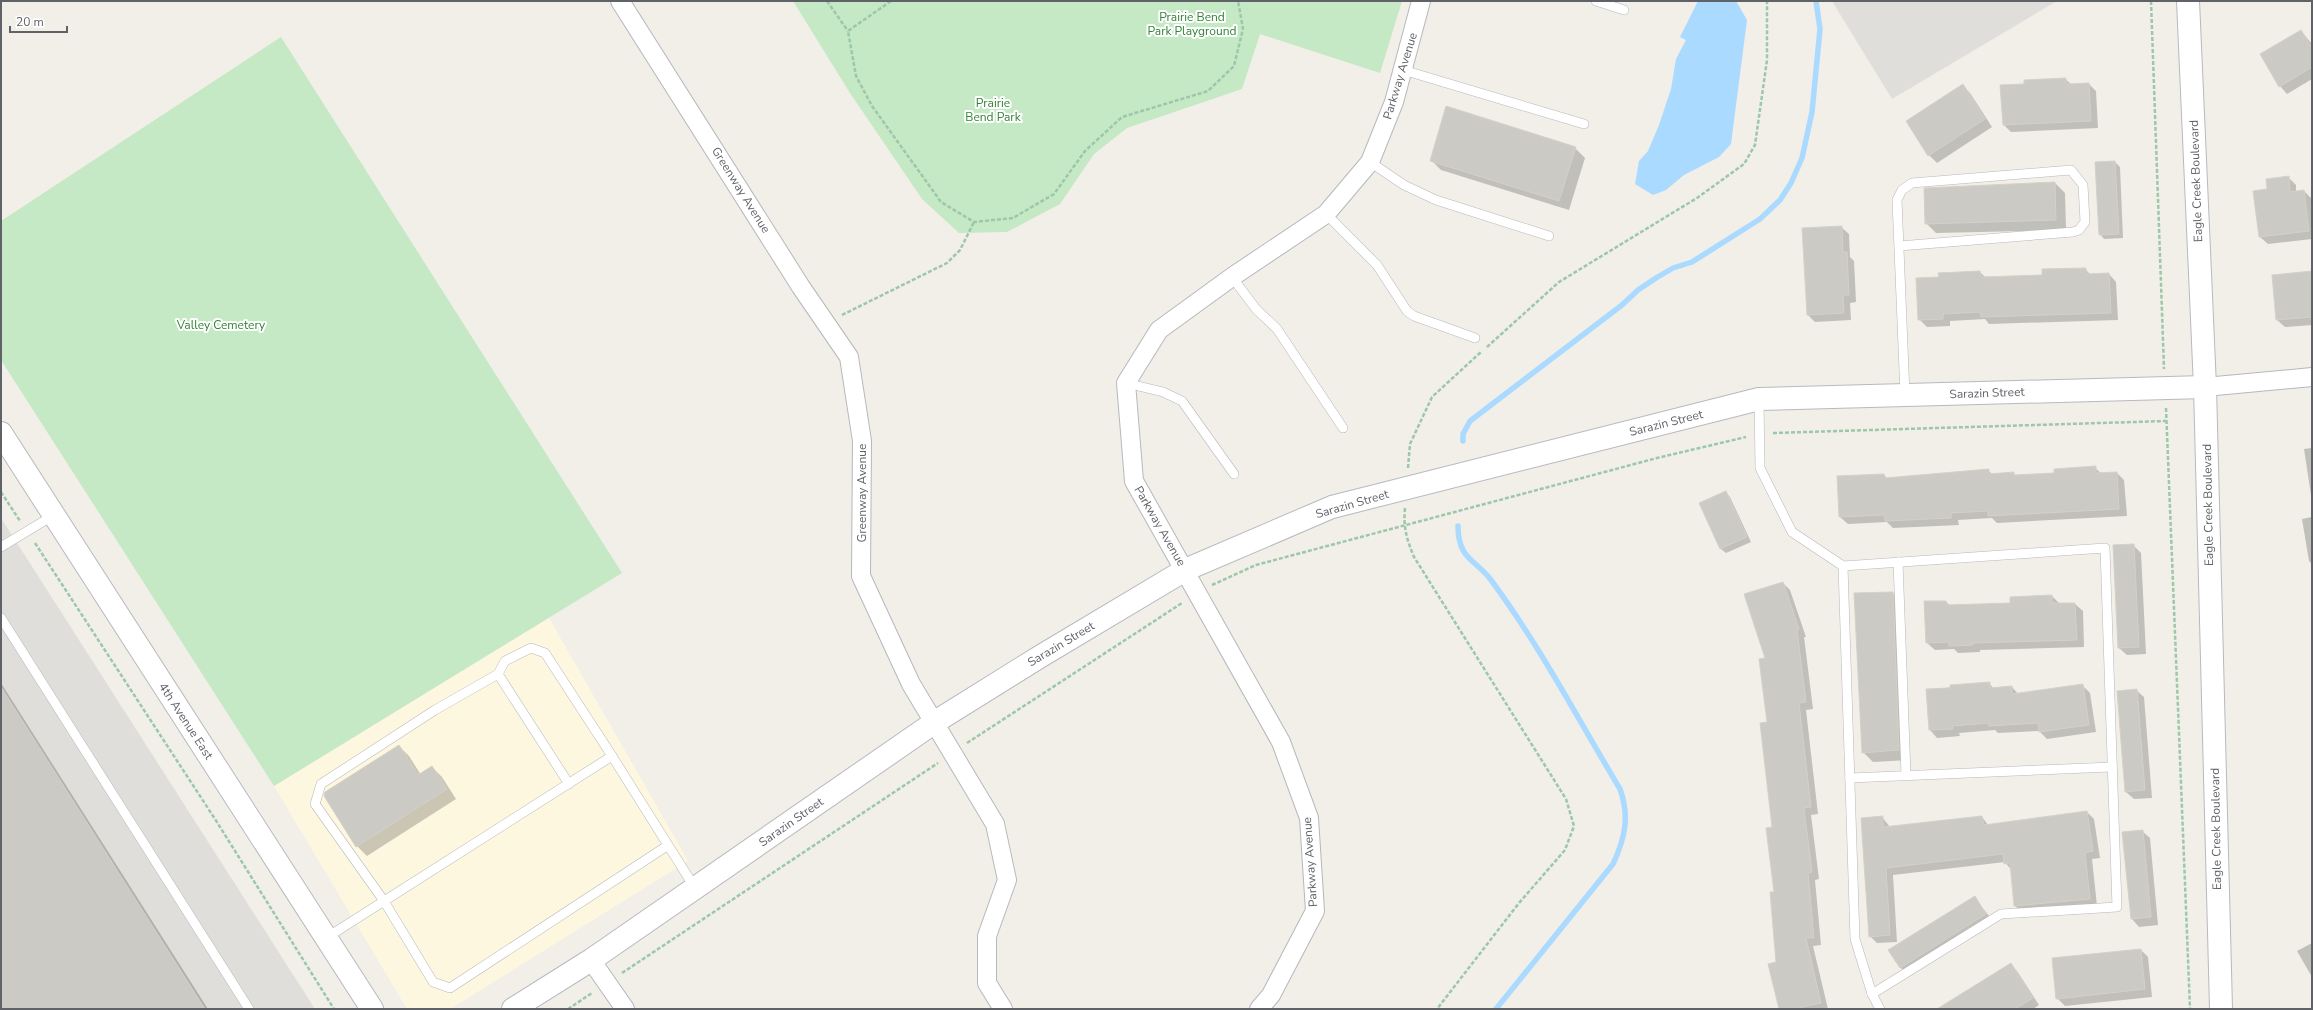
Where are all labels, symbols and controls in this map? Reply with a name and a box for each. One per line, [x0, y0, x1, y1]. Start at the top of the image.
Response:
scale bar [10, 8, 67, 34]
park label: Prairie Bend Park Playground [1147, 9, 1237, 39]
text: 20 m [16, 14, 44, 30]
street label: Parkway Avenue [1379, 31, 1421, 121]
park label: Prairie Bend Park [965, 95, 1022, 125]
street label: Eagle Creek Boulevard [2186, 120, 2206, 242]
street label: Greenway Avenue [708, 144, 774, 236]
park label: Valley Cemetery [176, 317, 266, 333]
street label: Sarazin Street [1949, 384, 2026, 402]
street label: Sarazin Street [1628, 406, 1705, 440]
street label: Greenway Avenue [854, 444, 870, 542]
street label: Eagle Creek Boulevard [2199, 444, 2217, 566]
street label: Parkway Avenue [1131, 483, 1189, 569]
street label: Sarazin Street [1314, 486, 1391, 522]
street label: Sarazin Street [1025, 617, 1098, 670]
street label: 4th Avenue East [155, 680, 217, 763]
street label: Eagle Creek Boulevard [2207, 768, 2225, 890]
street label: Sarazin Street [756, 793, 827, 850]
street label: Parkway Avenue [1299, 816, 1321, 908]

